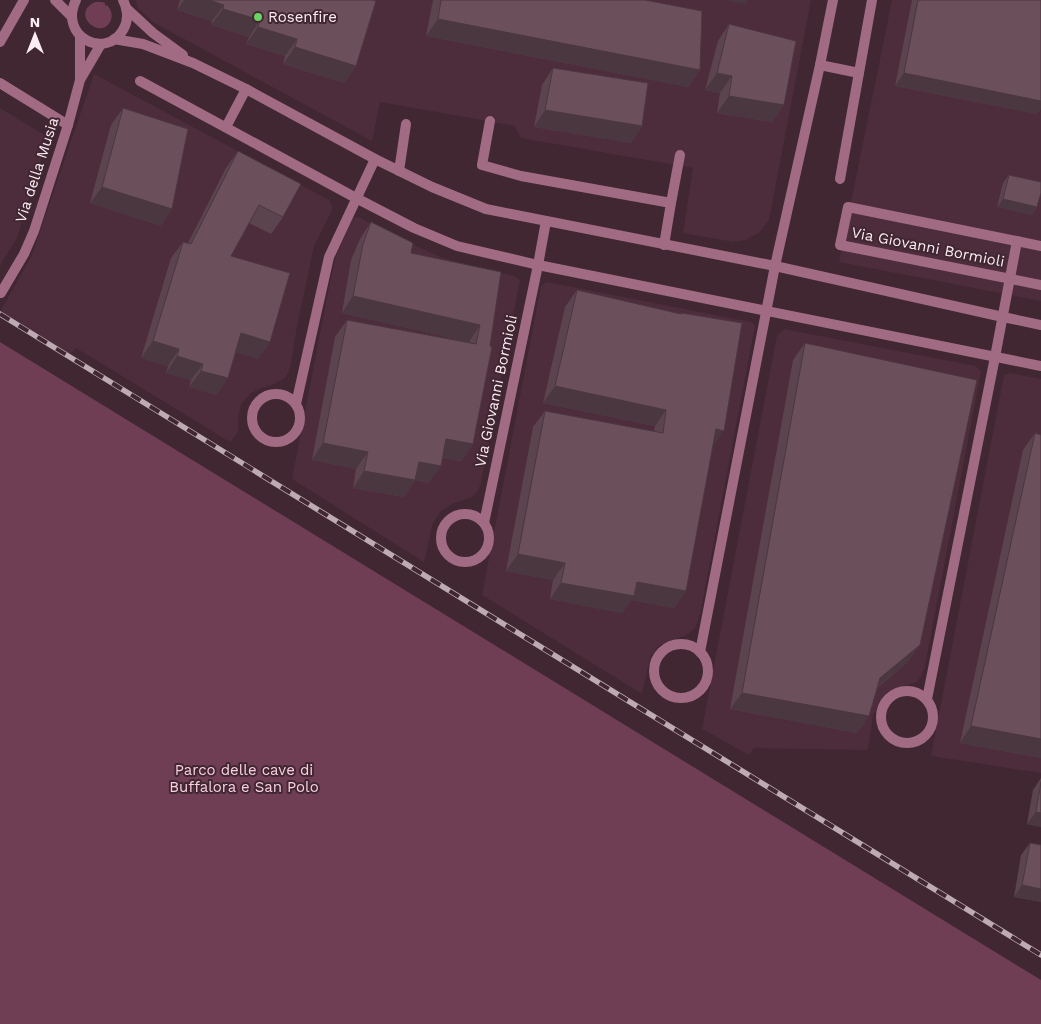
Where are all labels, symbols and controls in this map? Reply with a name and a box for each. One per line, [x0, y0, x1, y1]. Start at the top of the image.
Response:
place label: Rosenfire [268, 8, 337, 26]
north arrow [10, 10, 60, 60]
marker: Rosenfire [252, 11, 264, 23]
text: N [30, 14, 40, 30]
street label: Via della Musia [11, 115, 63, 225]
street label: Via Giovanni Bormioli [850, 223, 1006, 271]
street label: Via Giovanni Bormioli [471, 313, 521, 469]
park label: Parco delle cave di Buffalora e San Polo [169, 761, 319, 796]

